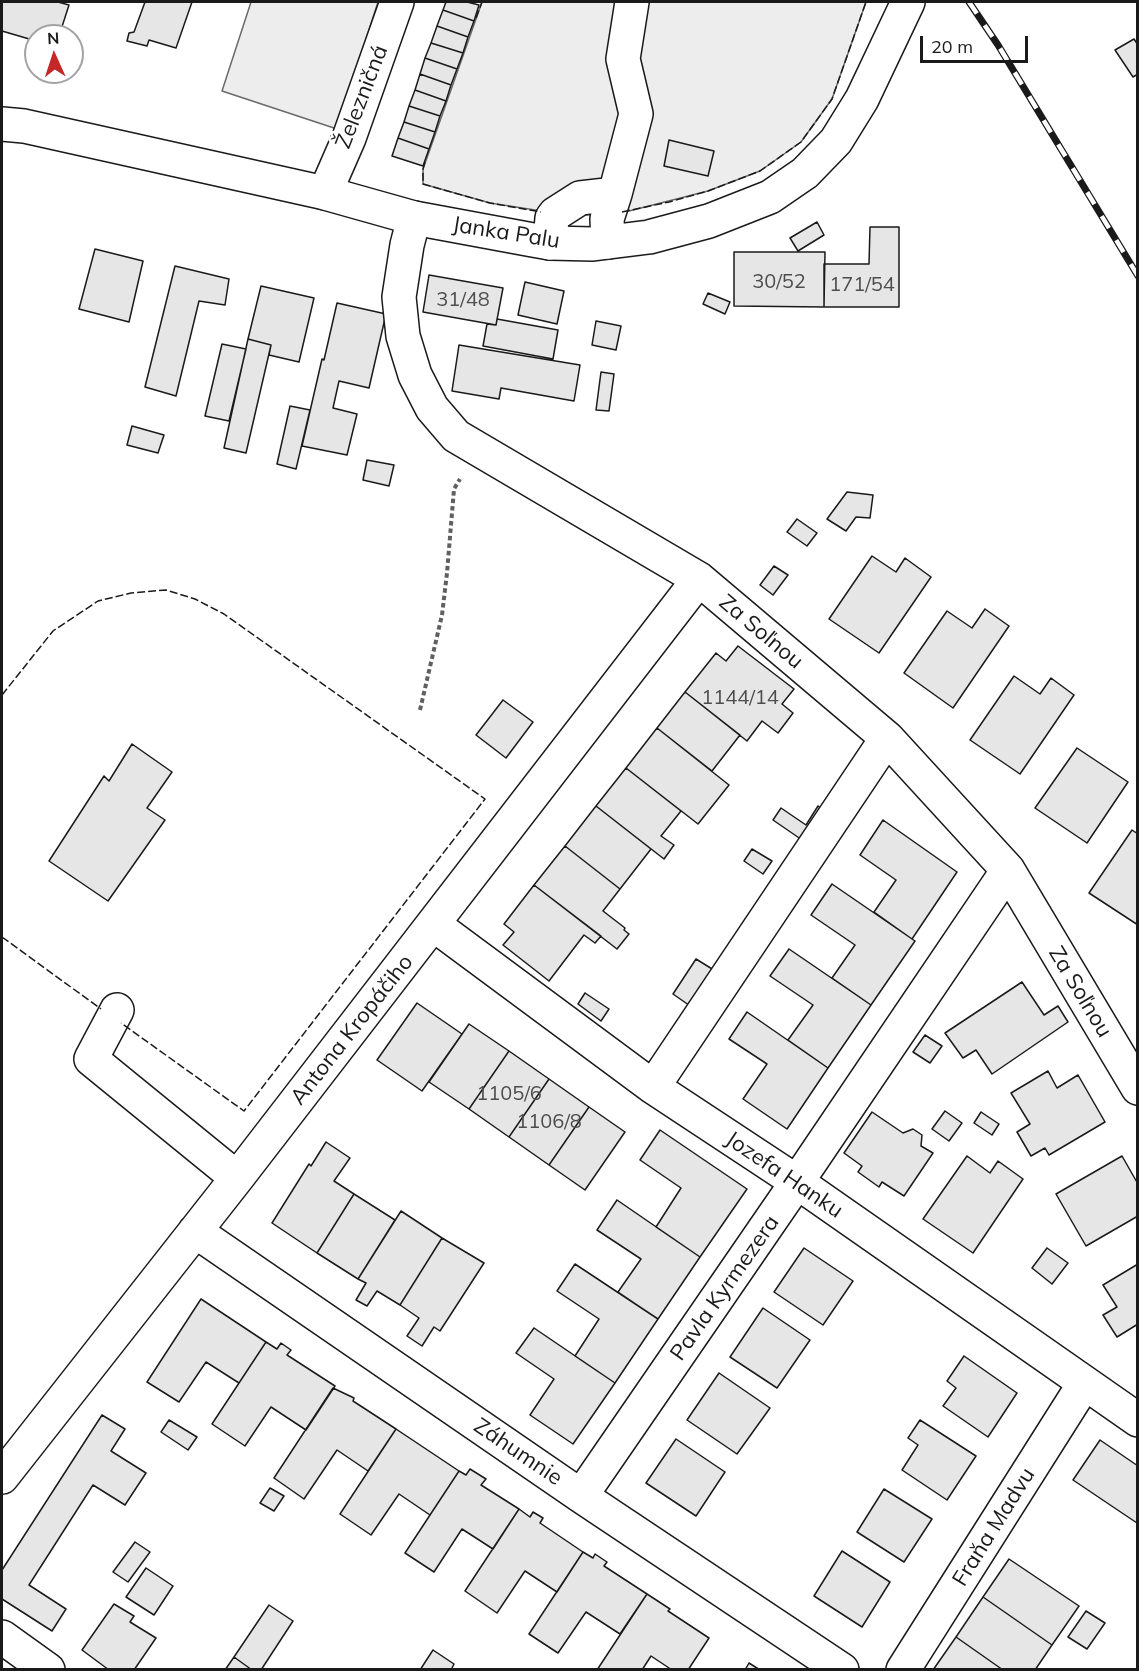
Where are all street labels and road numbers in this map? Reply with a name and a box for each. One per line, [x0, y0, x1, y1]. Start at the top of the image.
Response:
street label: Železničná [330, 42, 394, 152]
street label: Janka Palu [450, 211, 562, 255]
street label: Za Soľnou [714, 589, 808, 675]
street label: Za Soľnou [1043, 942, 1117, 1042]
street label: Antona Kropáčiho [285, 950, 419, 1110]
street label: Jozefa Hanku [720, 1126, 848, 1224]
street label: Pavla Kyrmezera [665, 1210, 785, 1366]
street label: Záhumnie [469, 1413, 567, 1491]
street label: Fraňa Madvu [947, 1463, 1041, 1591]

